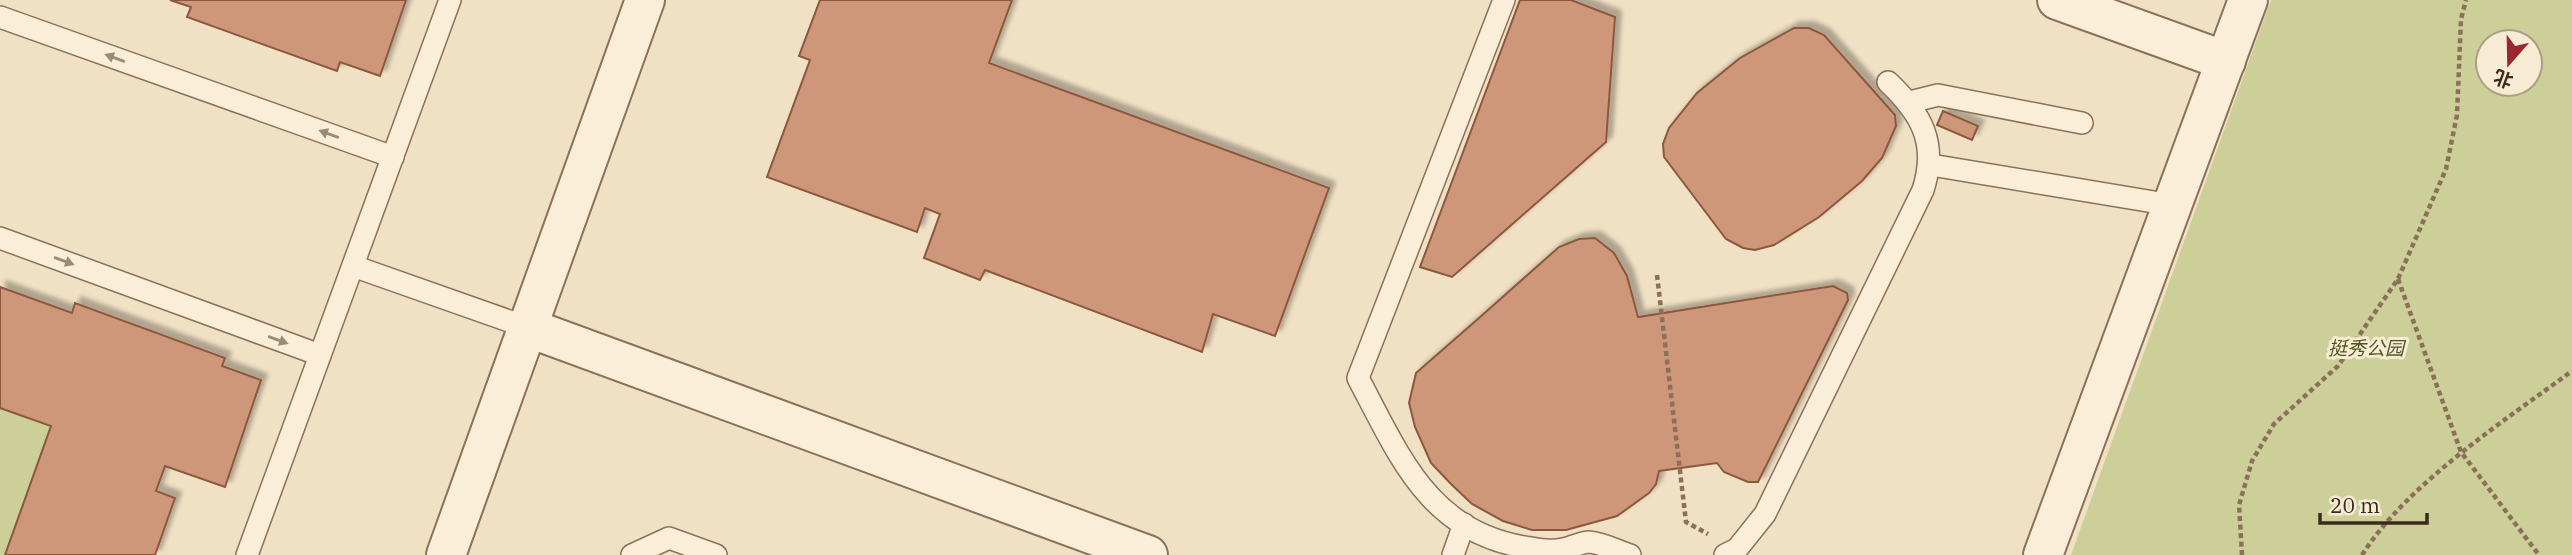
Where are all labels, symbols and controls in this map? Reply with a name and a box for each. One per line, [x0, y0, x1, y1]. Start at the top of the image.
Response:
north arrow [2474, 28, 2544, 98]
one-way arrow [104, 52, 125, 63]
text: 北 [2490, 64, 2516, 94]
one-way arrow [318, 128, 339, 139]
one-way arrow [54, 256, 75, 267]
one-way arrow [267, 334, 288, 345]
park label: 挺秀公园 [2328, 336, 2407, 360]
scale bar [2320, 482, 2427, 526]
text: 20 m [2330, 491, 2380, 519]

